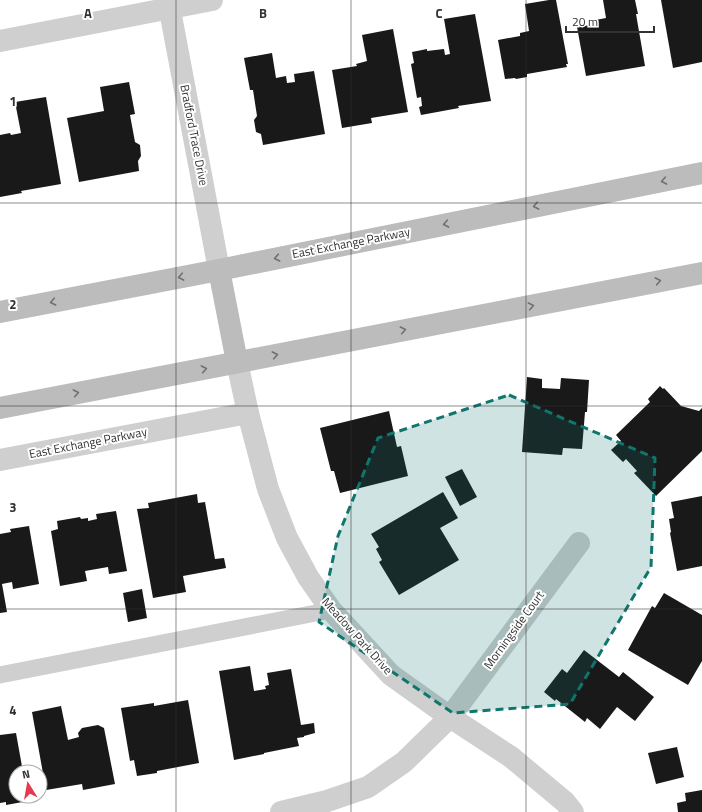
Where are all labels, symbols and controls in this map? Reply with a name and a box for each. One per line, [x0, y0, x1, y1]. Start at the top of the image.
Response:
text: A [84, 3, 92, 23]
text: B [259, 3, 267, 23]
text: C [435, 3, 443, 23]
scale bar [566, 8, 654, 34]
text: 20 m [572, 12, 598, 31]
street label: Bradford Trace Drive [175, 83, 214, 187]
text: 1 [9, 91, 17, 111]
one-way arrow [661, 176, 667, 184]
one-way arrow [533, 202, 539, 210]
one-way arrow [443, 220, 449, 228]
street label: East Exchange Parkway [290, 222, 412, 263]
one-way arrow [274, 253, 280, 262]
one-way arrow [178, 272, 184, 281]
one-way arrow [655, 278, 661, 286]
text: 2 [9, 294, 17, 314]
one-way arrow [50, 297, 56, 305]
one-way arrow [527, 302, 534, 311]
one-way arrow [400, 327, 406, 335]
one-way arrow [272, 351, 278, 360]
one-way arrow [201, 365, 207, 373]
one-way arrow [73, 390, 79, 398]
street label: East Exchange Parkway [27, 422, 149, 463]
text: 3 [9, 497, 17, 517]
street label: Morningside Court [479, 586, 549, 673]
street label: Meadow Park Drive [317, 593, 397, 679]
text: 4 [9, 700, 17, 720]
north arrow [8, 764, 48, 804]
text: N [21, 766, 31, 783]

